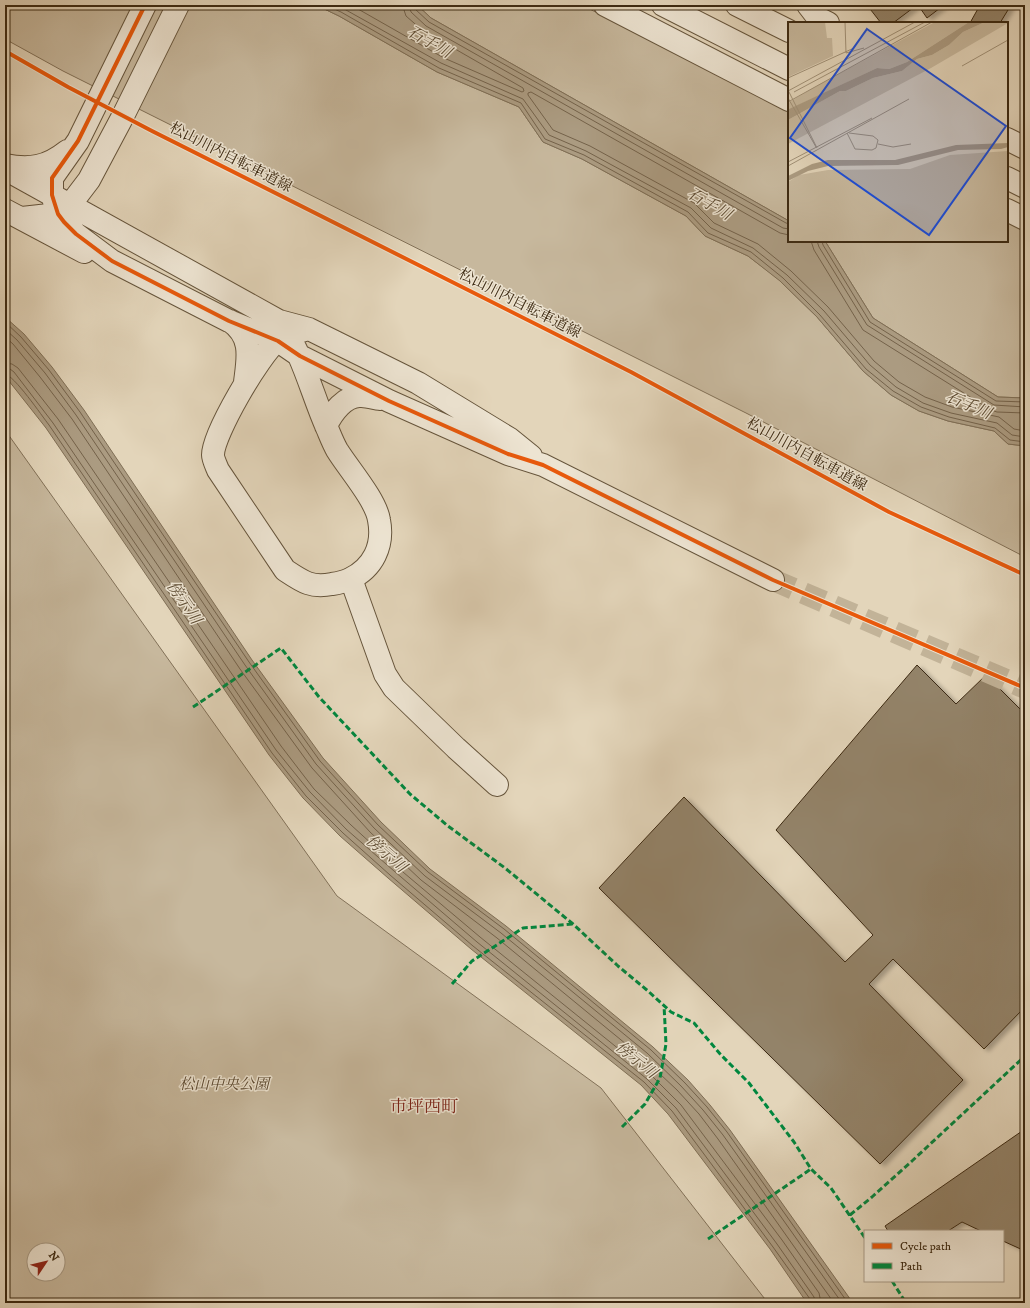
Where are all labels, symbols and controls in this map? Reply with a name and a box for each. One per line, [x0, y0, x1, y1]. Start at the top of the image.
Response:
water label: 石手川 [404, 21, 457, 64]
inset map [788, 22, 1008, 242]
street label: 松山川内自転車道線 [166, 118, 295, 197]
water label: 石手川 [684, 183, 737, 226]
street label: 松山川内自転車道線 [455, 264, 584, 343]
water label: 石手川 [943, 386, 996, 424]
street label: 松山川内自転車道線 [743, 413, 870, 495]
water label: 傍示川 [162, 577, 207, 630]
water label: 傍示川 [362, 830, 413, 878]
water label: 傍示川 [611, 1037, 663, 1084]
park label: 松山中央公園 [179, 1075, 272, 1094]
district label: 市坪西町 [390, 1096, 458, 1118]
legend [864, 1230, 1004, 1282]
text: Cycle path [900, 1239, 952, 1254]
north arrow [26, 1242, 66, 1282]
text: N [45, 1249, 62, 1265]
text: Path [900, 1259, 923, 1274]

